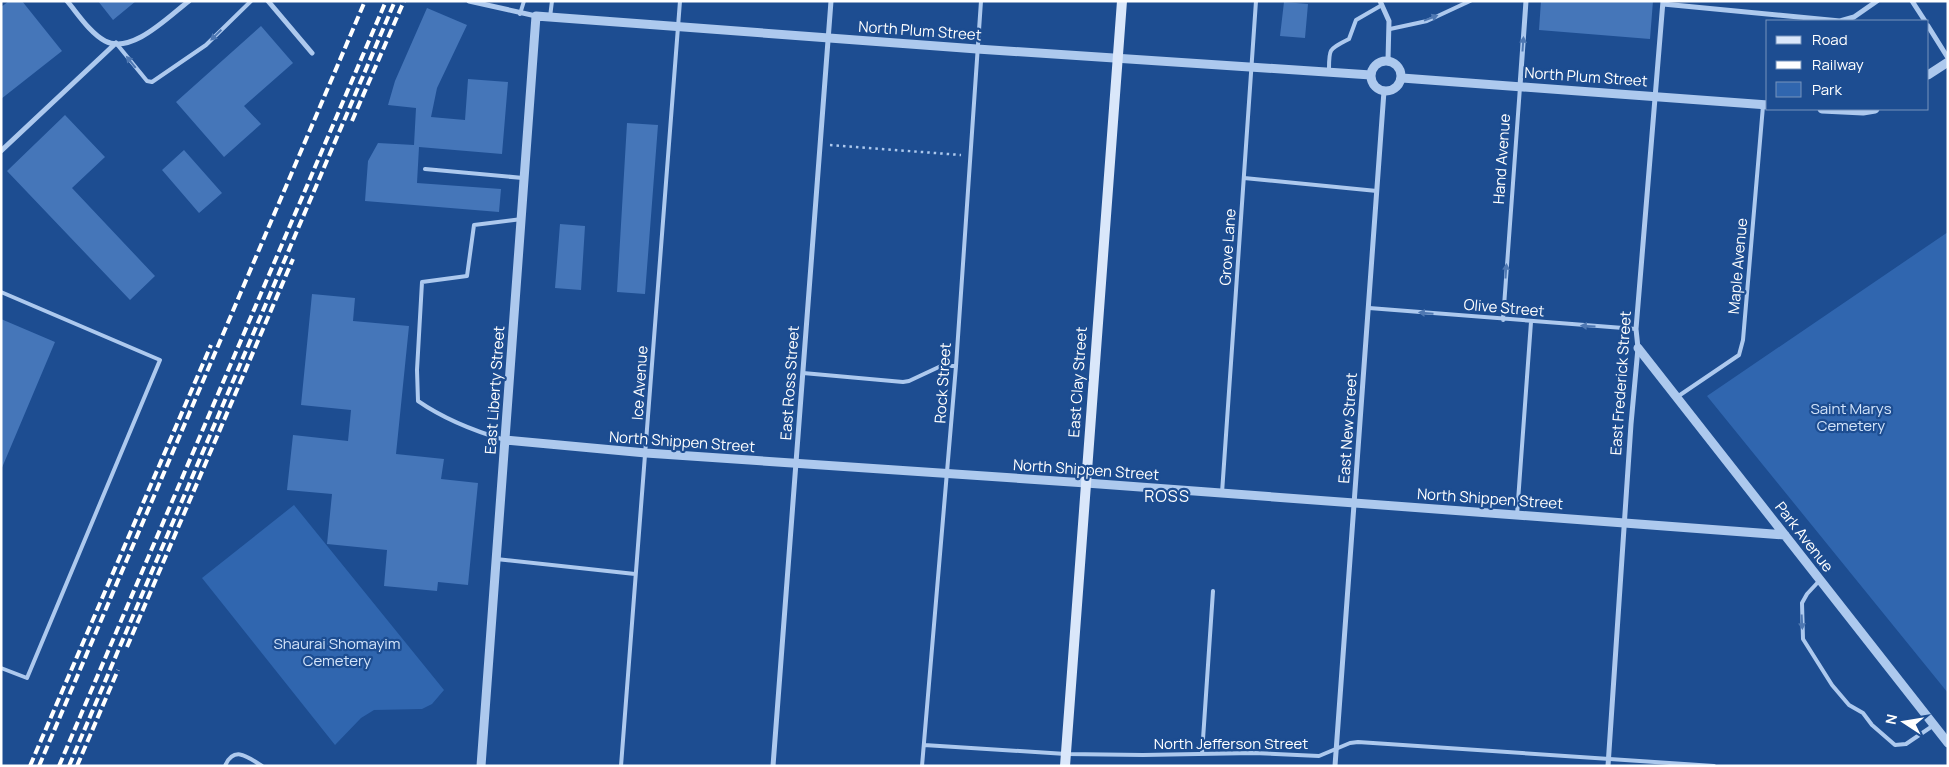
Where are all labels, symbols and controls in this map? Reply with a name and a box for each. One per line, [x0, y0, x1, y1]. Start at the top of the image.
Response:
one-way arrow [1424, 14, 1438, 22]
street label: North Plum Street [858, 16, 982, 45]
legend [1766, 20, 1929, 110]
one-way arrow [210, 29, 222, 41]
text: Road [1812, 29, 1848, 50]
one-way arrow [1520, 35, 1528, 51]
text: Railway [1812, 54, 1864, 75]
one-way arrow [126, 56, 137, 69]
street label: North Plum Street [1524, 62, 1648, 91]
text: Park [1812, 79, 1842, 100]
street label: Hand Avenue [1488, 113, 1515, 205]
street label: Grove Lane [1214, 208, 1241, 286]
street label: Maple Avenue [1723, 217, 1752, 315]
one-way arrow [1503, 263, 1511, 279]
street label: Olive Street [1463, 294, 1545, 321]
one-way arrow [1417, 309, 1433, 317]
street label: East Frederick Street [1605, 310, 1636, 456]
one-way arrow [1579, 321, 1595, 329]
street label: East Liberty Street [480, 325, 509, 455]
street label: East Ross Street [775, 325, 804, 441]
street label: East Clay Street [1063, 326, 1092, 438]
street label: Rock Street [929, 342, 956, 424]
street label: Ice Avenue [626, 345, 653, 421]
street label: East New Street [1333, 372, 1362, 484]
park label: Saint Marys Cemetery [1810, 398, 1892, 436]
street label: North Shippen Street [608, 426, 756, 457]
street label: North Shippen Street [1012, 454, 1160, 485]
street label: North Shippen Street [1416, 483, 1564, 514]
district label: ROSS [1144, 485, 1190, 507]
street label: Park Avenue [1770, 497, 1839, 577]
one-way arrow [1799, 614, 1807, 630]
park label: Shaurai Shomayim Cemetery [273, 633, 401, 671]
north arrow [1879, 697, 1929, 747]
text: N [1880, 712, 1901, 726]
street label: North Jefferson Street [1154, 733, 1308, 754]

